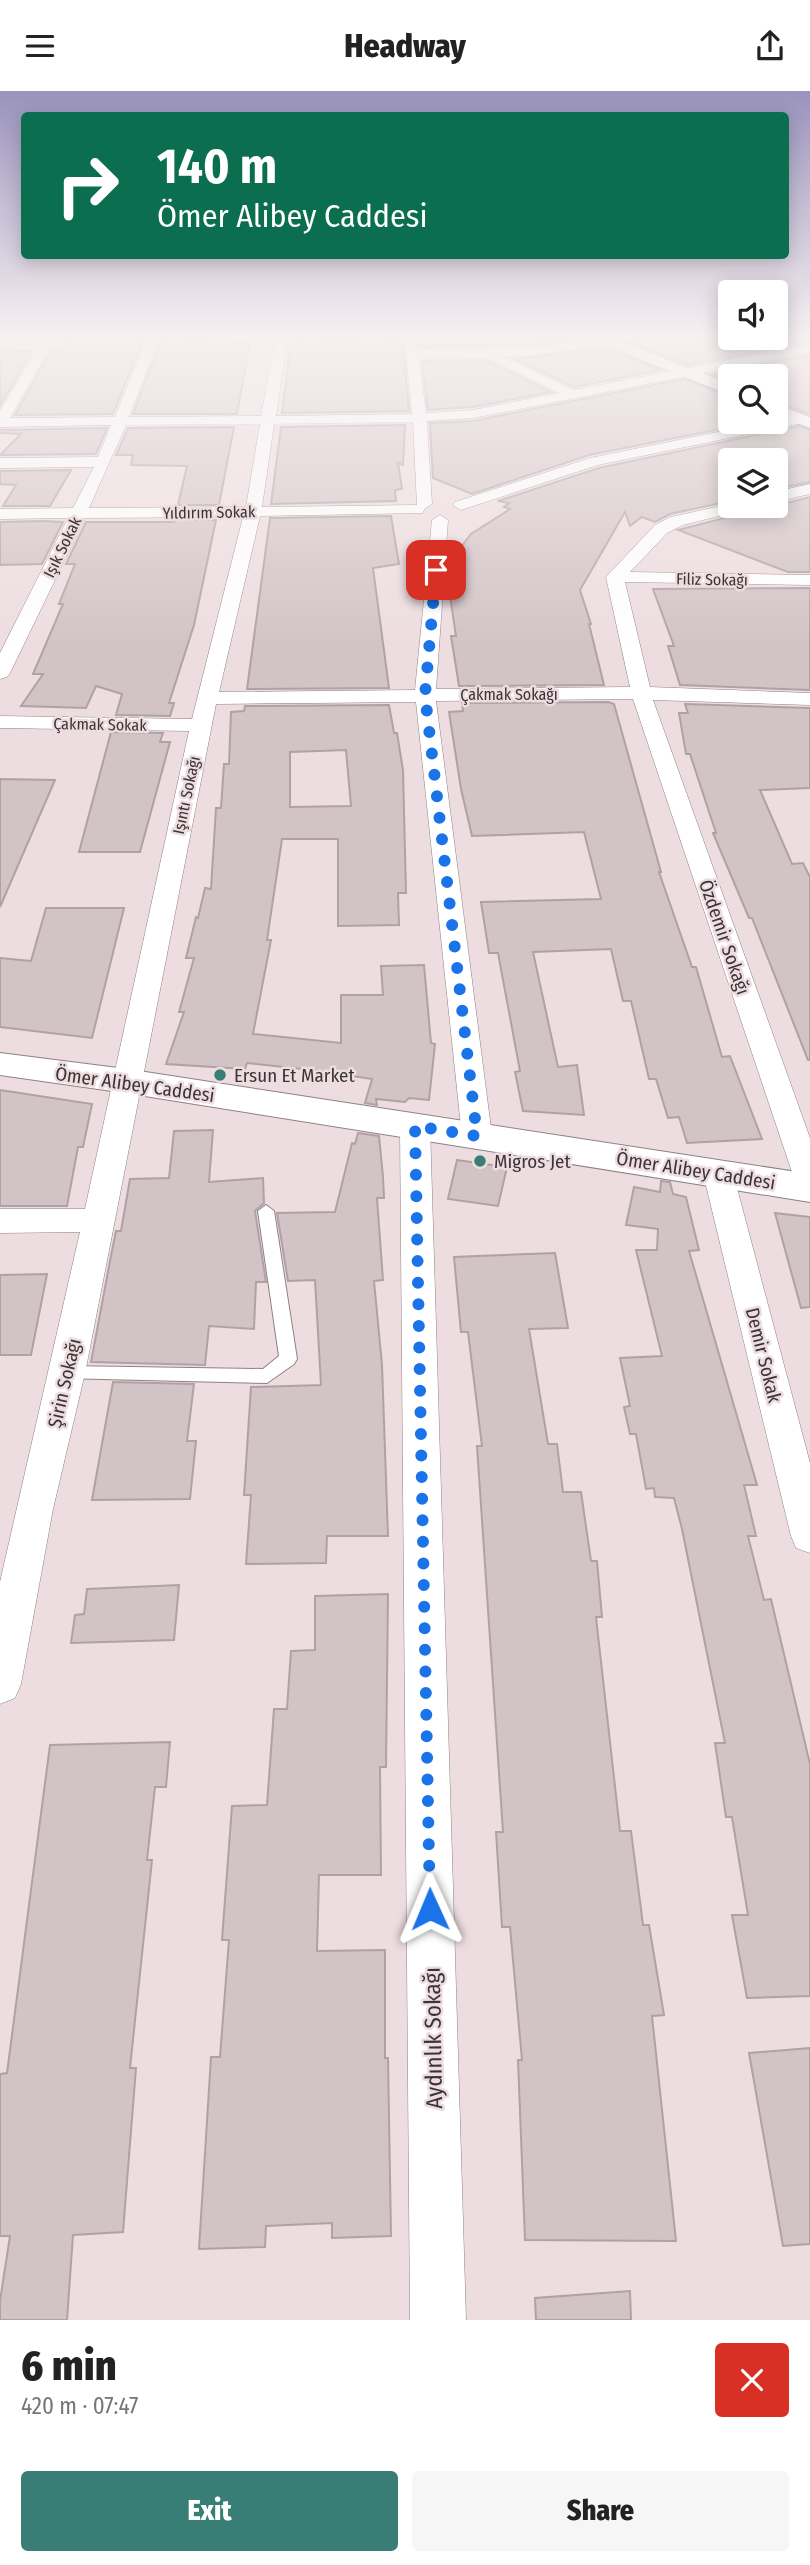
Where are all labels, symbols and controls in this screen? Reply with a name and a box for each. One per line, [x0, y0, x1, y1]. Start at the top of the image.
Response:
icon: menu [21, 27, 59, 65]
text: Headway [344, 27, 466, 65]
icon: share [751, 27, 789, 65]
text: 140 m [157, 137, 277, 196]
icon: right [42, 140, 133, 231]
text: Ömer Alibey Caddesi [157, 197, 428, 235]
map controls [718, 280, 788, 518]
button: sound [718, 280, 788, 350]
button: search [718, 364, 788, 434]
button: layers [718, 448, 788, 518]
street label: Yıldırım Sokak [163, 502, 256, 523]
street label: Işık Sokak [40, 513, 86, 581]
pin [406, 540, 466, 600]
icon: arrive [417, 551, 455, 589]
street label: Filiz Sokağı [676, 569, 748, 590]
street label: Çakmak Sokağı [460, 685, 558, 705]
street label: Çakmak Sokak [53, 714, 147, 736]
street label: Işıntı Sokağı [169, 754, 204, 836]
street label: Özdemir Sokağı [694, 877, 755, 998]
street label: Ömer Alibey Caddesi [54, 1062, 216, 1107]
place label: Ersun Et Market [234, 1064, 355, 1087]
marker: Ersun Et Market [212, 1067, 228, 1083]
street label: Ömer Alibey Caddesi [615, 1147, 777, 1194]
place label: Migros Jet [494, 1150, 571, 1173]
marker: Migros Jet [472, 1153, 488, 1169]
street label: Demir Sokak [741, 1305, 786, 1405]
street label: Şirin Sokağı [43, 1336, 86, 1430]
position arrow [393, 1872, 467, 1946]
street label: Aydınlık Sokağı [418, 1967, 448, 2109]
text: 6 min [21, 2341, 117, 2391]
button: close [715, 2343, 789, 2417]
text: 420 m · 07:47 [21, 2392, 138, 2420]
button: Exit [21, 2471, 398, 2551]
button: Share [412, 2471, 789, 2551]

